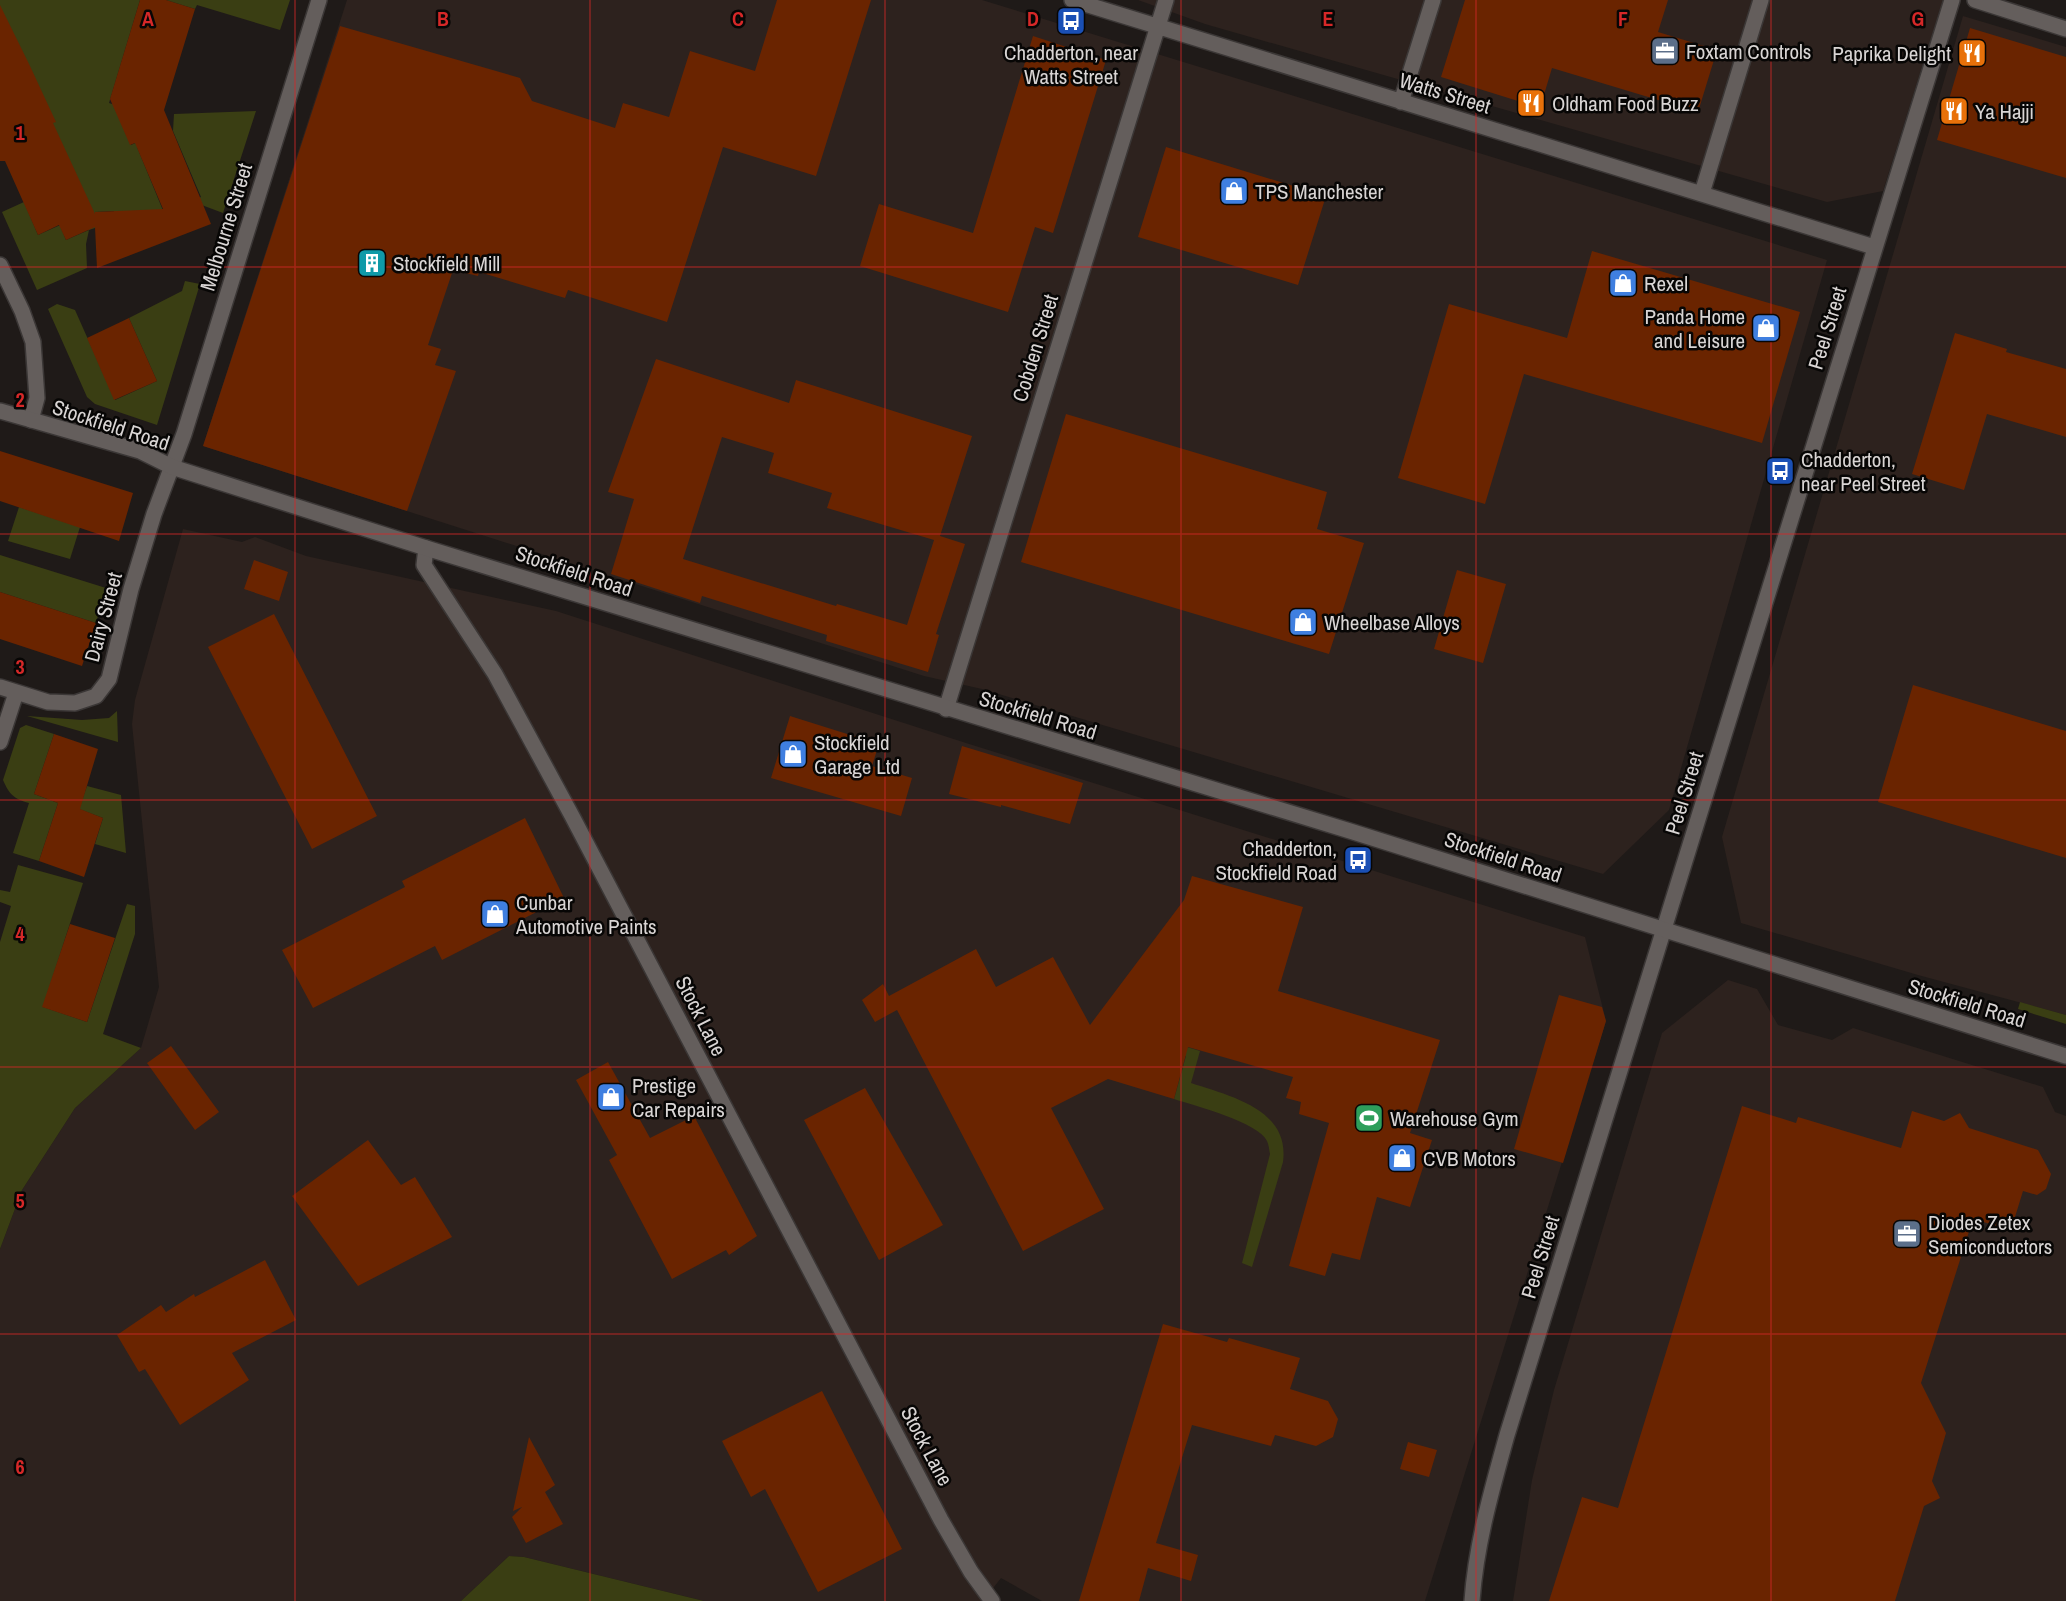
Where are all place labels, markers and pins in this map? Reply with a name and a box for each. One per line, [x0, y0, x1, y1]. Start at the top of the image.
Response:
bus stop icon: Chadderton, near Watts Street [1055, 5, 1087, 37]
office icon: Foxtam Controls [1649, 35, 1681, 67]
place label: Foxtam Controls [1686, 37, 1811, 66]
restaurant icon: Paprika Delight [1956, 37, 1988, 69]
place label: Chadderton, near Watts Street [1004, 38, 1138, 91]
place label: Paprika Delight [1832, 39, 1951, 68]
restaurant icon: Oldham Food Buzz [1515, 87, 1547, 119]
place label: Oldham Food Buzz [1552, 89, 1699, 118]
restaurant icon: Ya Hajji [1938, 95, 1970, 127]
place label: Ya Hajji [1975, 97, 2034, 126]
shop icon: TPS Manchester [1218, 175, 1250, 207]
place label: TPS Manchester [1255, 177, 1384, 206]
building icon: Stockfield Mill [356, 247, 388, 279]
place label: Stockfield Mill [393, 249, 500, 278]
shop icon: Rexel [1607, 267, 1639, 299]
place label: Rexel [1644, 269, 1688, 298]
place label: Panda Home and Leisure [1644, 302, 1745, 355]
shop icon: Panda Home and Leisure [1750, 312, 1782, 344]
place label: Chadderton, near Peel Street [1801, 445, 1926, 498]
bus stop icon: Chadderton, near Peel Street [1764, 455, 1796, 487]
shop icon: Wheelbase Alloys [1287, 606, 1319, 638]
place label: Wheelbase Alloys [1324, 608, 1460, 637]
place label: Stockfield Garage Ltd [814, 728, 900, 781]
shop icon: Stockfield Garage Ltd [777, 738, 809, 770]
place label: Chadderton, Stockfield Road [1215, 834, 1337, 887]
bus stop icon: Chadderton, Stockfield Road [1342, 844, 1374, 876]
place label: Cunbar Automotive Paints [515, 888, 657, 941]
shop icon: Cunbar Automotive Paints [479, 898, 511, 930]
place label: Prestige Car Repairs [632, 1071, 725, 1124]
shop icon: Prestige Car Repairs [595, 1081, 627, 1113]
sports icon: Warehouse Gym [1353, 1102, 1385, 1134]
place label: Warehouse Gym [1390, 1104, 1519, 1133]
shop icon: CVB Motors [1386, 1142, 1418, 1174]
place label: CVB Motors [1423, 1144, 1516, 1173]
place label: Diodes Zetex Semiconductors [1928, 1208, 2052, 1261]
office icon: Diodes Zetex Semiconductors [1891, 1218, 1923, 1250]

